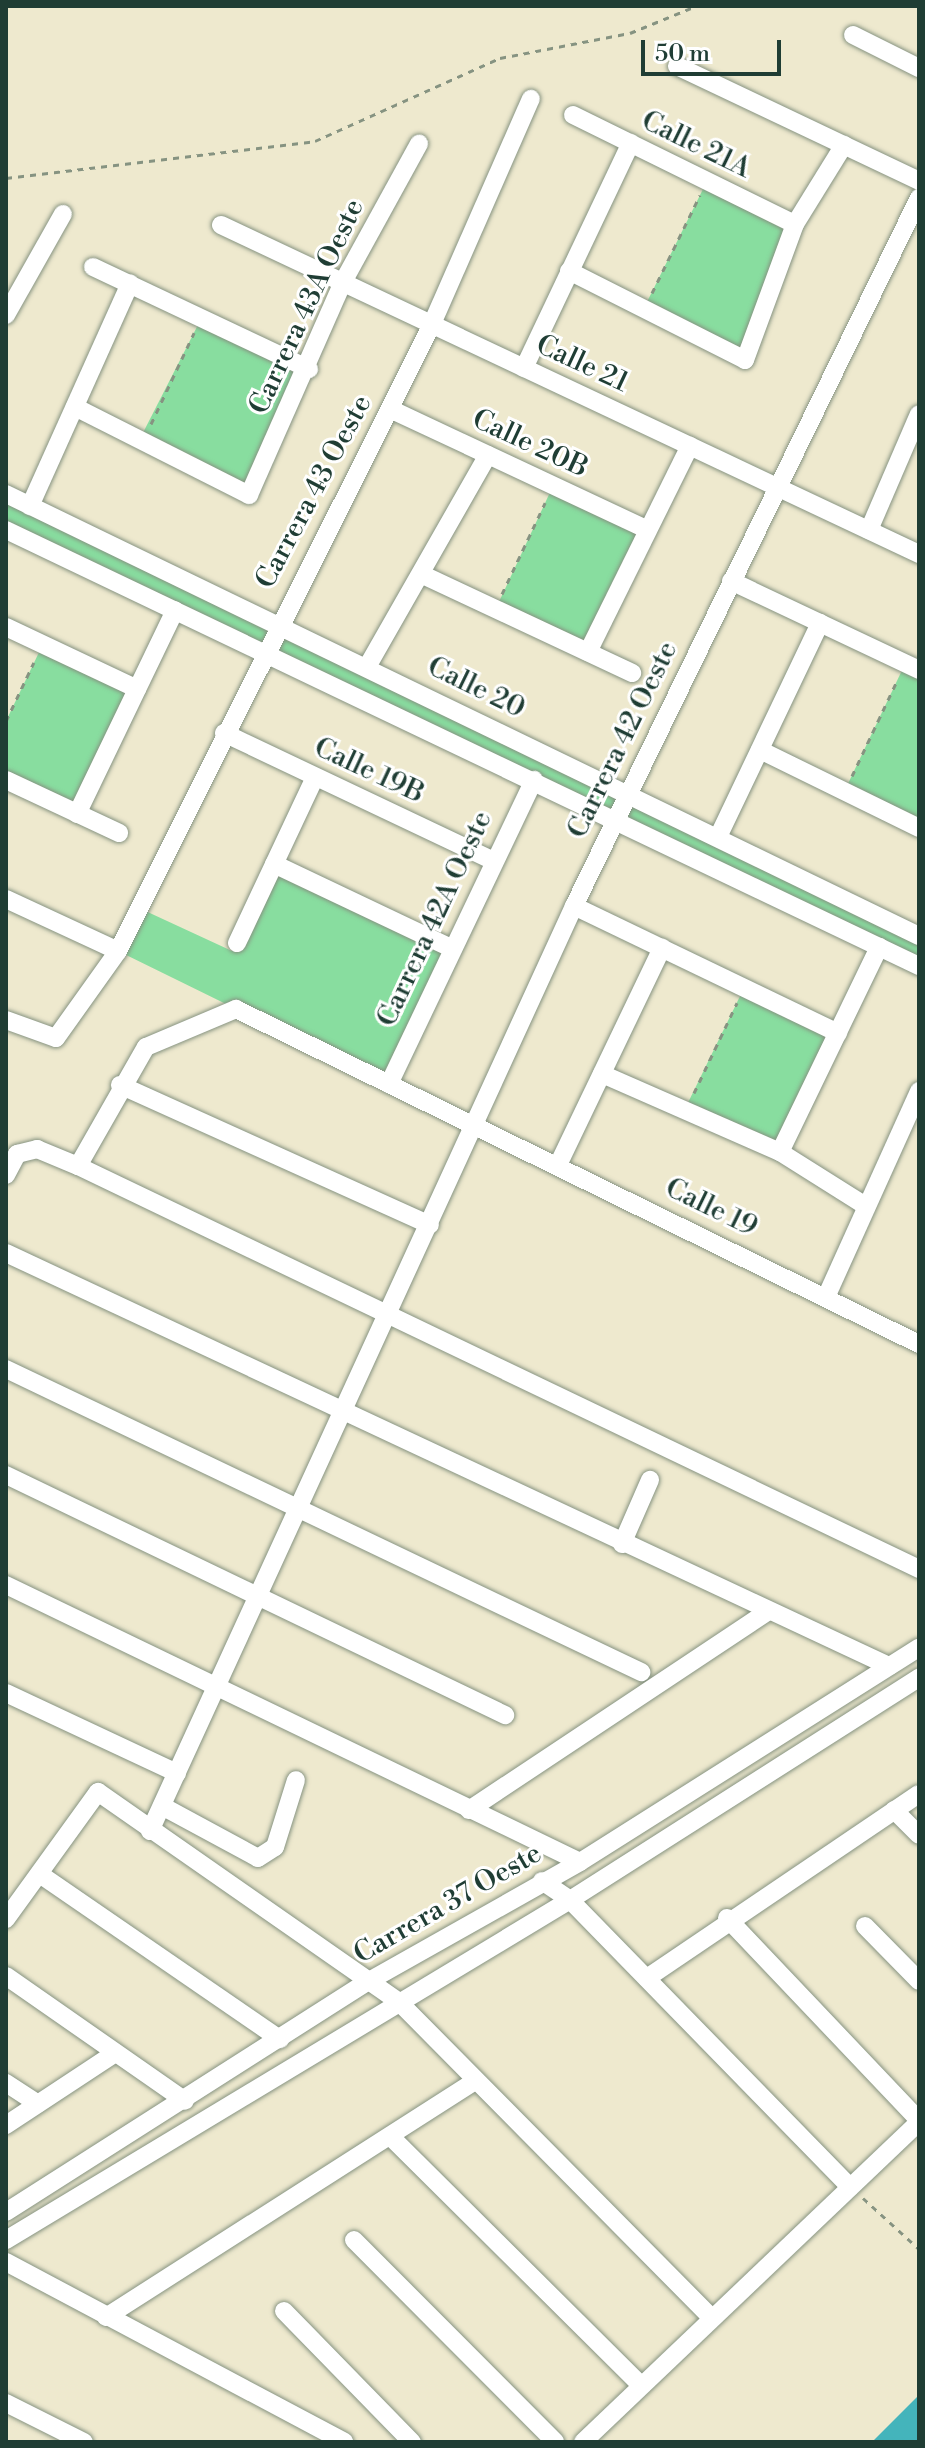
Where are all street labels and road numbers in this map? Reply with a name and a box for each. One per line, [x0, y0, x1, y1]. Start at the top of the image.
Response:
street label: Calle 21A [636, 104, 756, 186]
street label: Carrera 43A Oeste [242, 194, 372, 420]
street label: Calle 21 [530, 328, 634, 400]
street label: Carrera 43 Oeste [249, 390, 379, 594]
street label: Calle 20B [467, 403, 593, 485]
street label: Carrera 42 Oeste [561, 636, 685, 844]
street label: Calle 20 [422, 650, 530, 726]
street label: Calle 19B [309, 731, 429, 811]
street label: Carrera 42A Oeste [370, 806, 500, 1032]
street label: Calle 19 [660, 1171, 762, 1245]
street label: Carrera 37 Oeste [348, 1837, 548, 1971]

